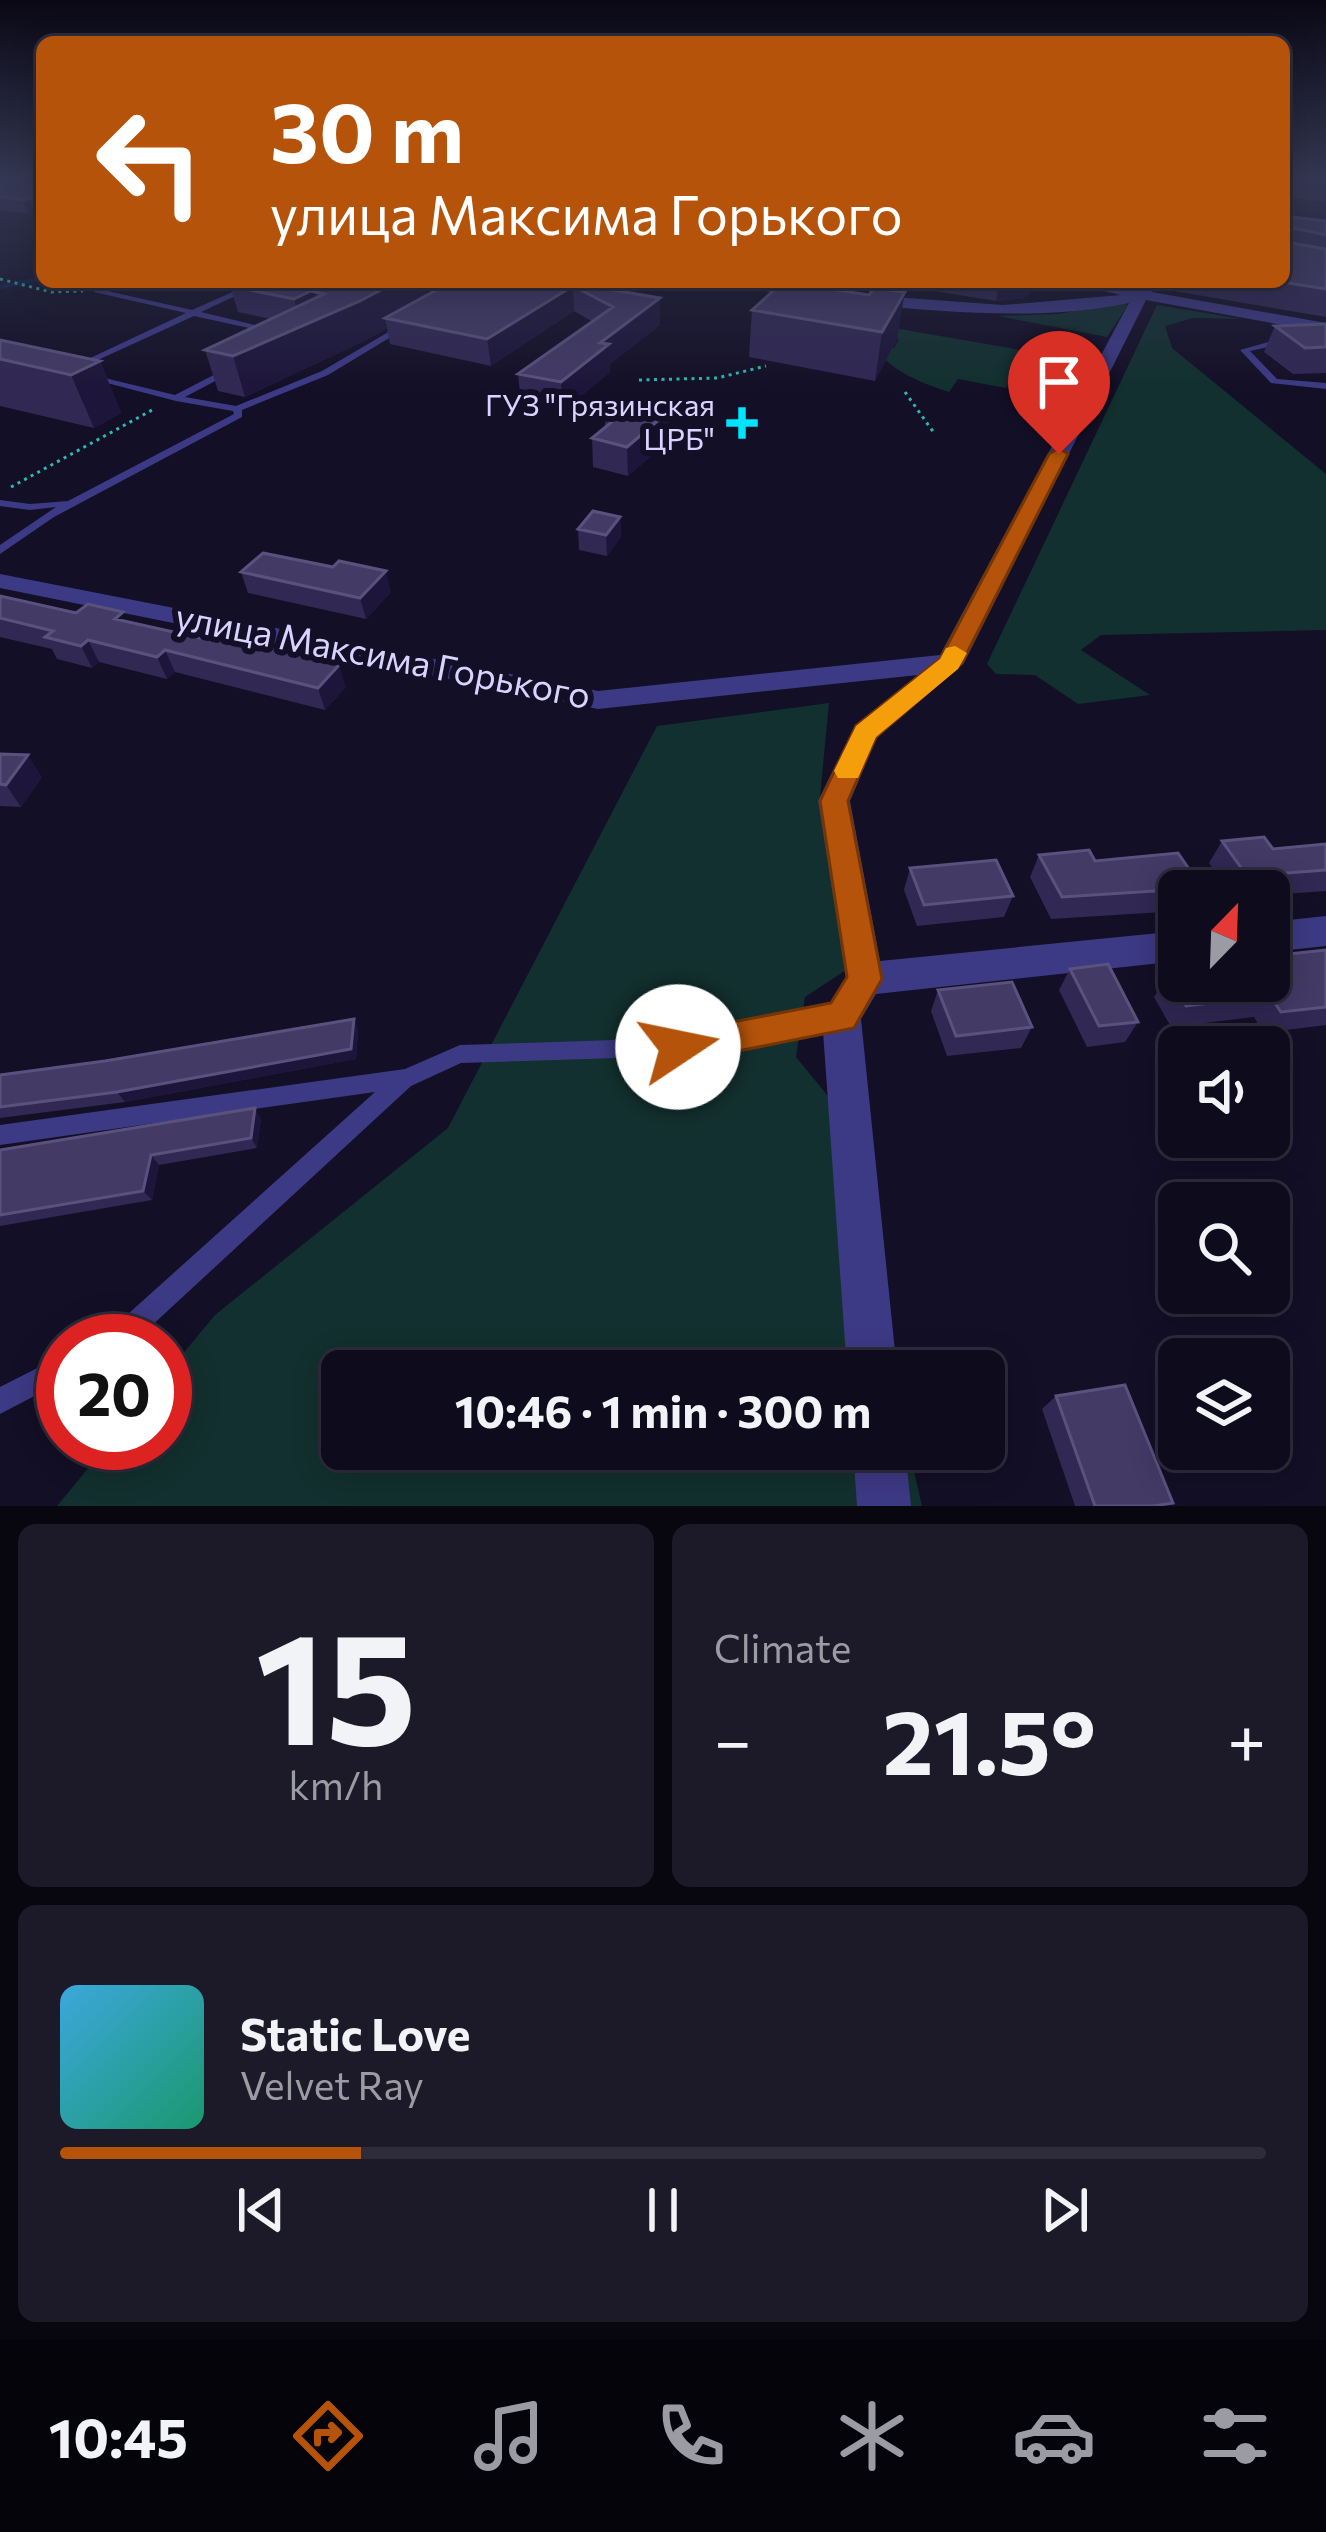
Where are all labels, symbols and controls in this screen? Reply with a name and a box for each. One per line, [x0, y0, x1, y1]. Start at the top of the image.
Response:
text: 30 m [270, 78, 464, 180]
icon: left [72, 84, 228, 240]
text: улица Максима Горького [270, 180, 903, 246]
pin [1008, 331, 1110, 454]
icon: arrive [1026, 349, 1092, 415]
place label: ГУЗ "Грязинская ЦРБ" [485, 385, 715, 456]
marker: ГУЗ "Грязинская ЦРБ" [726, 407, 758, 439]
street label: улица Максима Горького [172, 592, 595, 716]
north arrow [1158, 870, 1290, 1002]
map controls [1158, 870, 1290, 1470]
position arrow [615, 984, 741, 1110]
button: sound [1158, 1026, 1290, 1158]
button: search [1158, 1182, 1290, 1314]
speed limit sign: 20 [36, 1314, 192, 1470]
button: layers [1158, 1338, 1290, 1470]
text: 10:46 · 1 min · 300 m [455, 1382, 871, 1437]
text: 15 [255, 1586, 417, 1777]
text: Climate [714, 1623, 851, 1671]
text: 21.5° [882, 1683, 1096, 1794]
text: − [714, 1698, 752, 1779]
text: + [1227, 1698, 1266, 1779]
text: km/h [289, 1760, 383, 1808]
text: Static Love [240, 2005, 470, 2060]
text: Velvet Ray [240, 2060, 424, 2108]
icon: previous [228, 2177, 294, 2243]
icon: pause [630, 2177, 696, 2243]
icon: next [1032, 2177, 1098, 2243]
icon: directions [286, 2394, 370, 2478]
icon: music [467, 2394, 551, 2478]
icon: phone [649, 2394, 733, 2478]
icon: climate [830, 2394, 914, 2478]
icon: car [1012, 2394, 1096, 2478]
icon: filters [1193, 2394, 1277, 2478]
text: 10:45 [49, 2403, 188, 2469]

